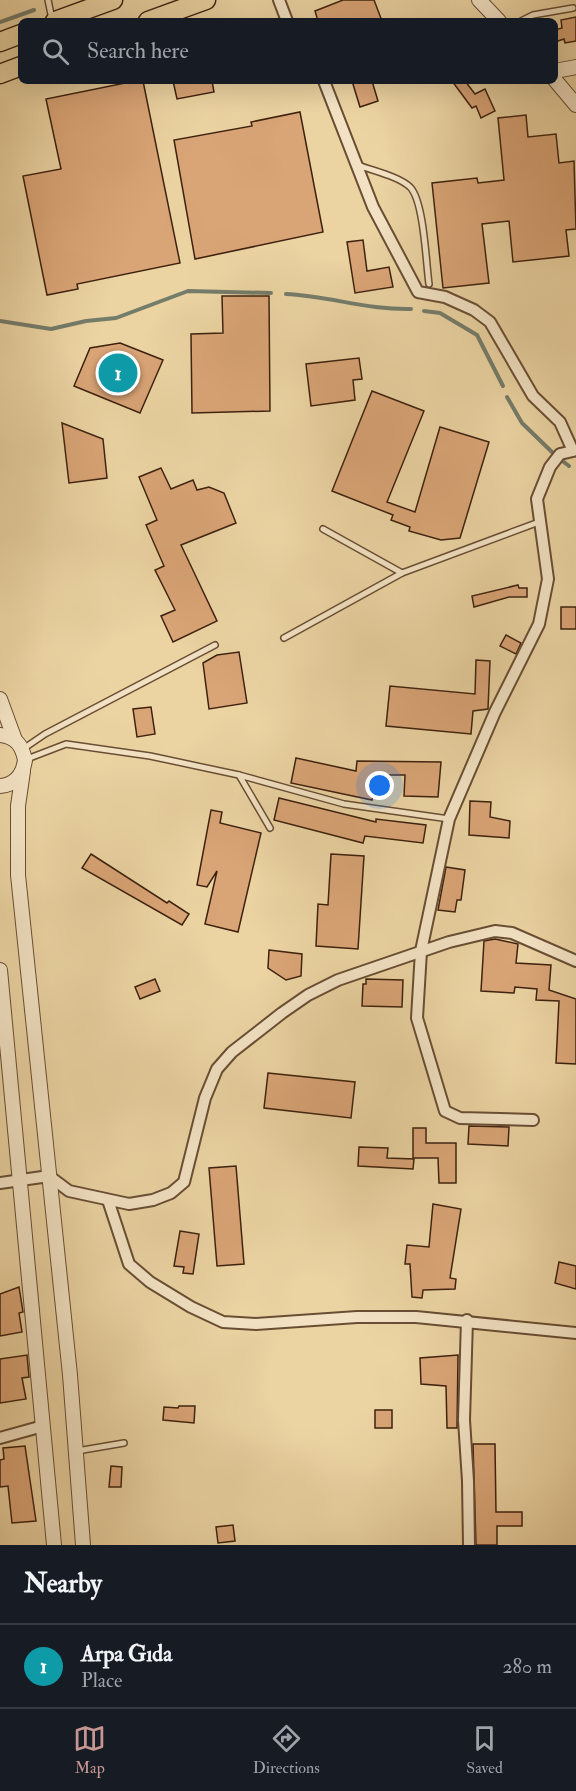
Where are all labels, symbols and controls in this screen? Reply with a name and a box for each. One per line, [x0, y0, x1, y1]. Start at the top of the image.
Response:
search box [18, 18, 558, 84]
icon: search [39, 35, 72, 68]
text: Search here [87, 37, 189, 65]
pin: 1 [98, 350, 138, 395]
your location [365, 771, 394, 800]
text: Nearby [24, 1568, 102, 1600]
text: Arpa Gıda [81, 1640, 172, 1668]
text: 1 [40, 1654, 47, 1679]
text: 280 m [502, 1654, 552, 1679]
text: Place [81, 1668, 122, 1693]
tab: Map [73, 1722, 106, 1778]
tab: Directions [253, 1722, 320, 1778]
tab: Saved [466, 1722, 503, 1778]

